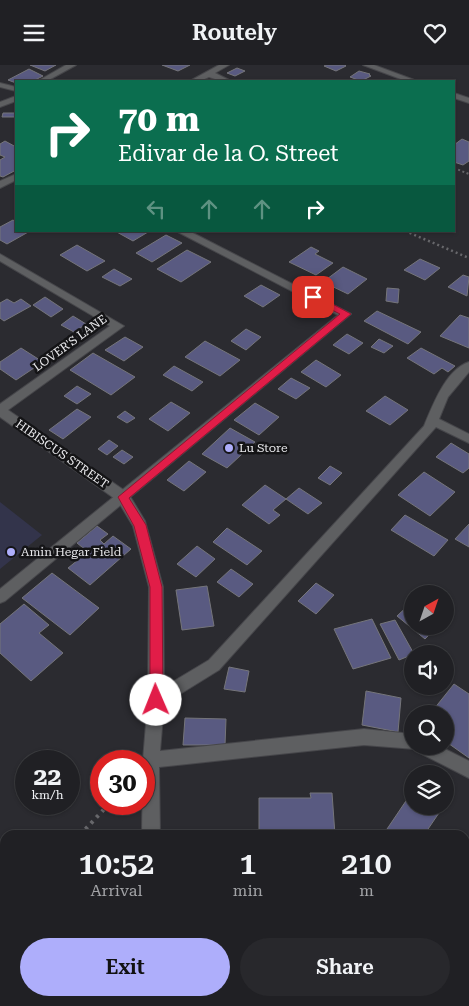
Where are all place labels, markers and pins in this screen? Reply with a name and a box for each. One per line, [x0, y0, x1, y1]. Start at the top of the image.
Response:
pin [292, 276, 334, 318]
place label: Lu Store [239, 441, 288, 455]
marker: Lu Store [223, 442, 235, 454]
place label: Amin Hegar Field [21, 545, 122, 559]
marker: Amin Hegar Field [5, 546, 17, 558]

